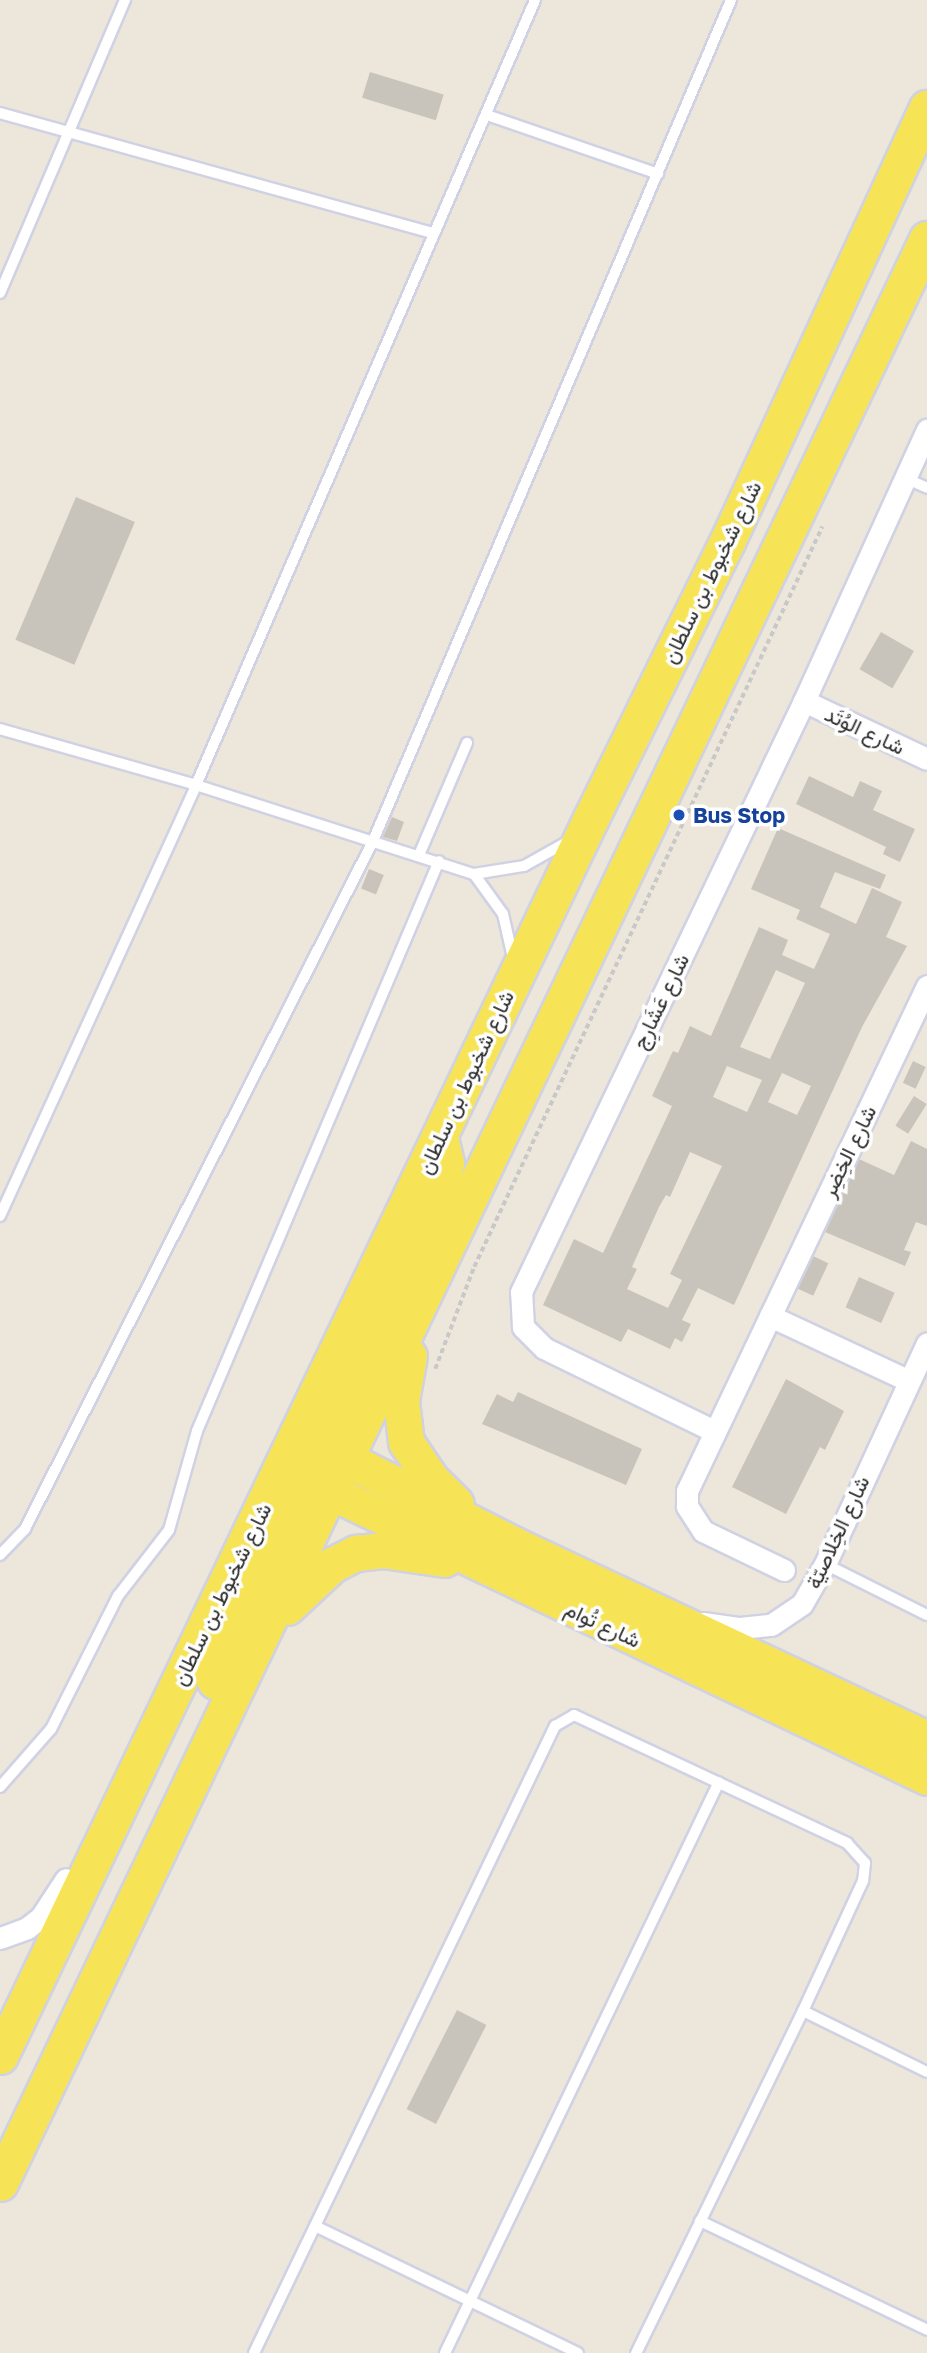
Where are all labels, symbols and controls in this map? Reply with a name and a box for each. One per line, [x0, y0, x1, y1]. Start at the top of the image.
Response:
street label: شارع شخبوط بن سلطان [656, 477, 766, 667]
street label: شارع الوُتَد [821, 701, 909, 759]
place label: Bus Stop [693, 802, 785, 828]
marker: Bus Stop [671, 807, 687, 823]
street label: شارع عَشَارِج [626, 949, 694, 1053]
street label: شارع شخبوط بن سلطان [411, 986, 519, 1178]
street label: شارع الخِضِر [815, 1101, 881, 1201]
street label: شارع الخِلاصيّة [800, 1472, 874, 1592]
street label: شارع شخبوط بن سلطان [166, 1499, 276, 1689]
street label: شارع تُوام [561, 1596, 645, 1652]

